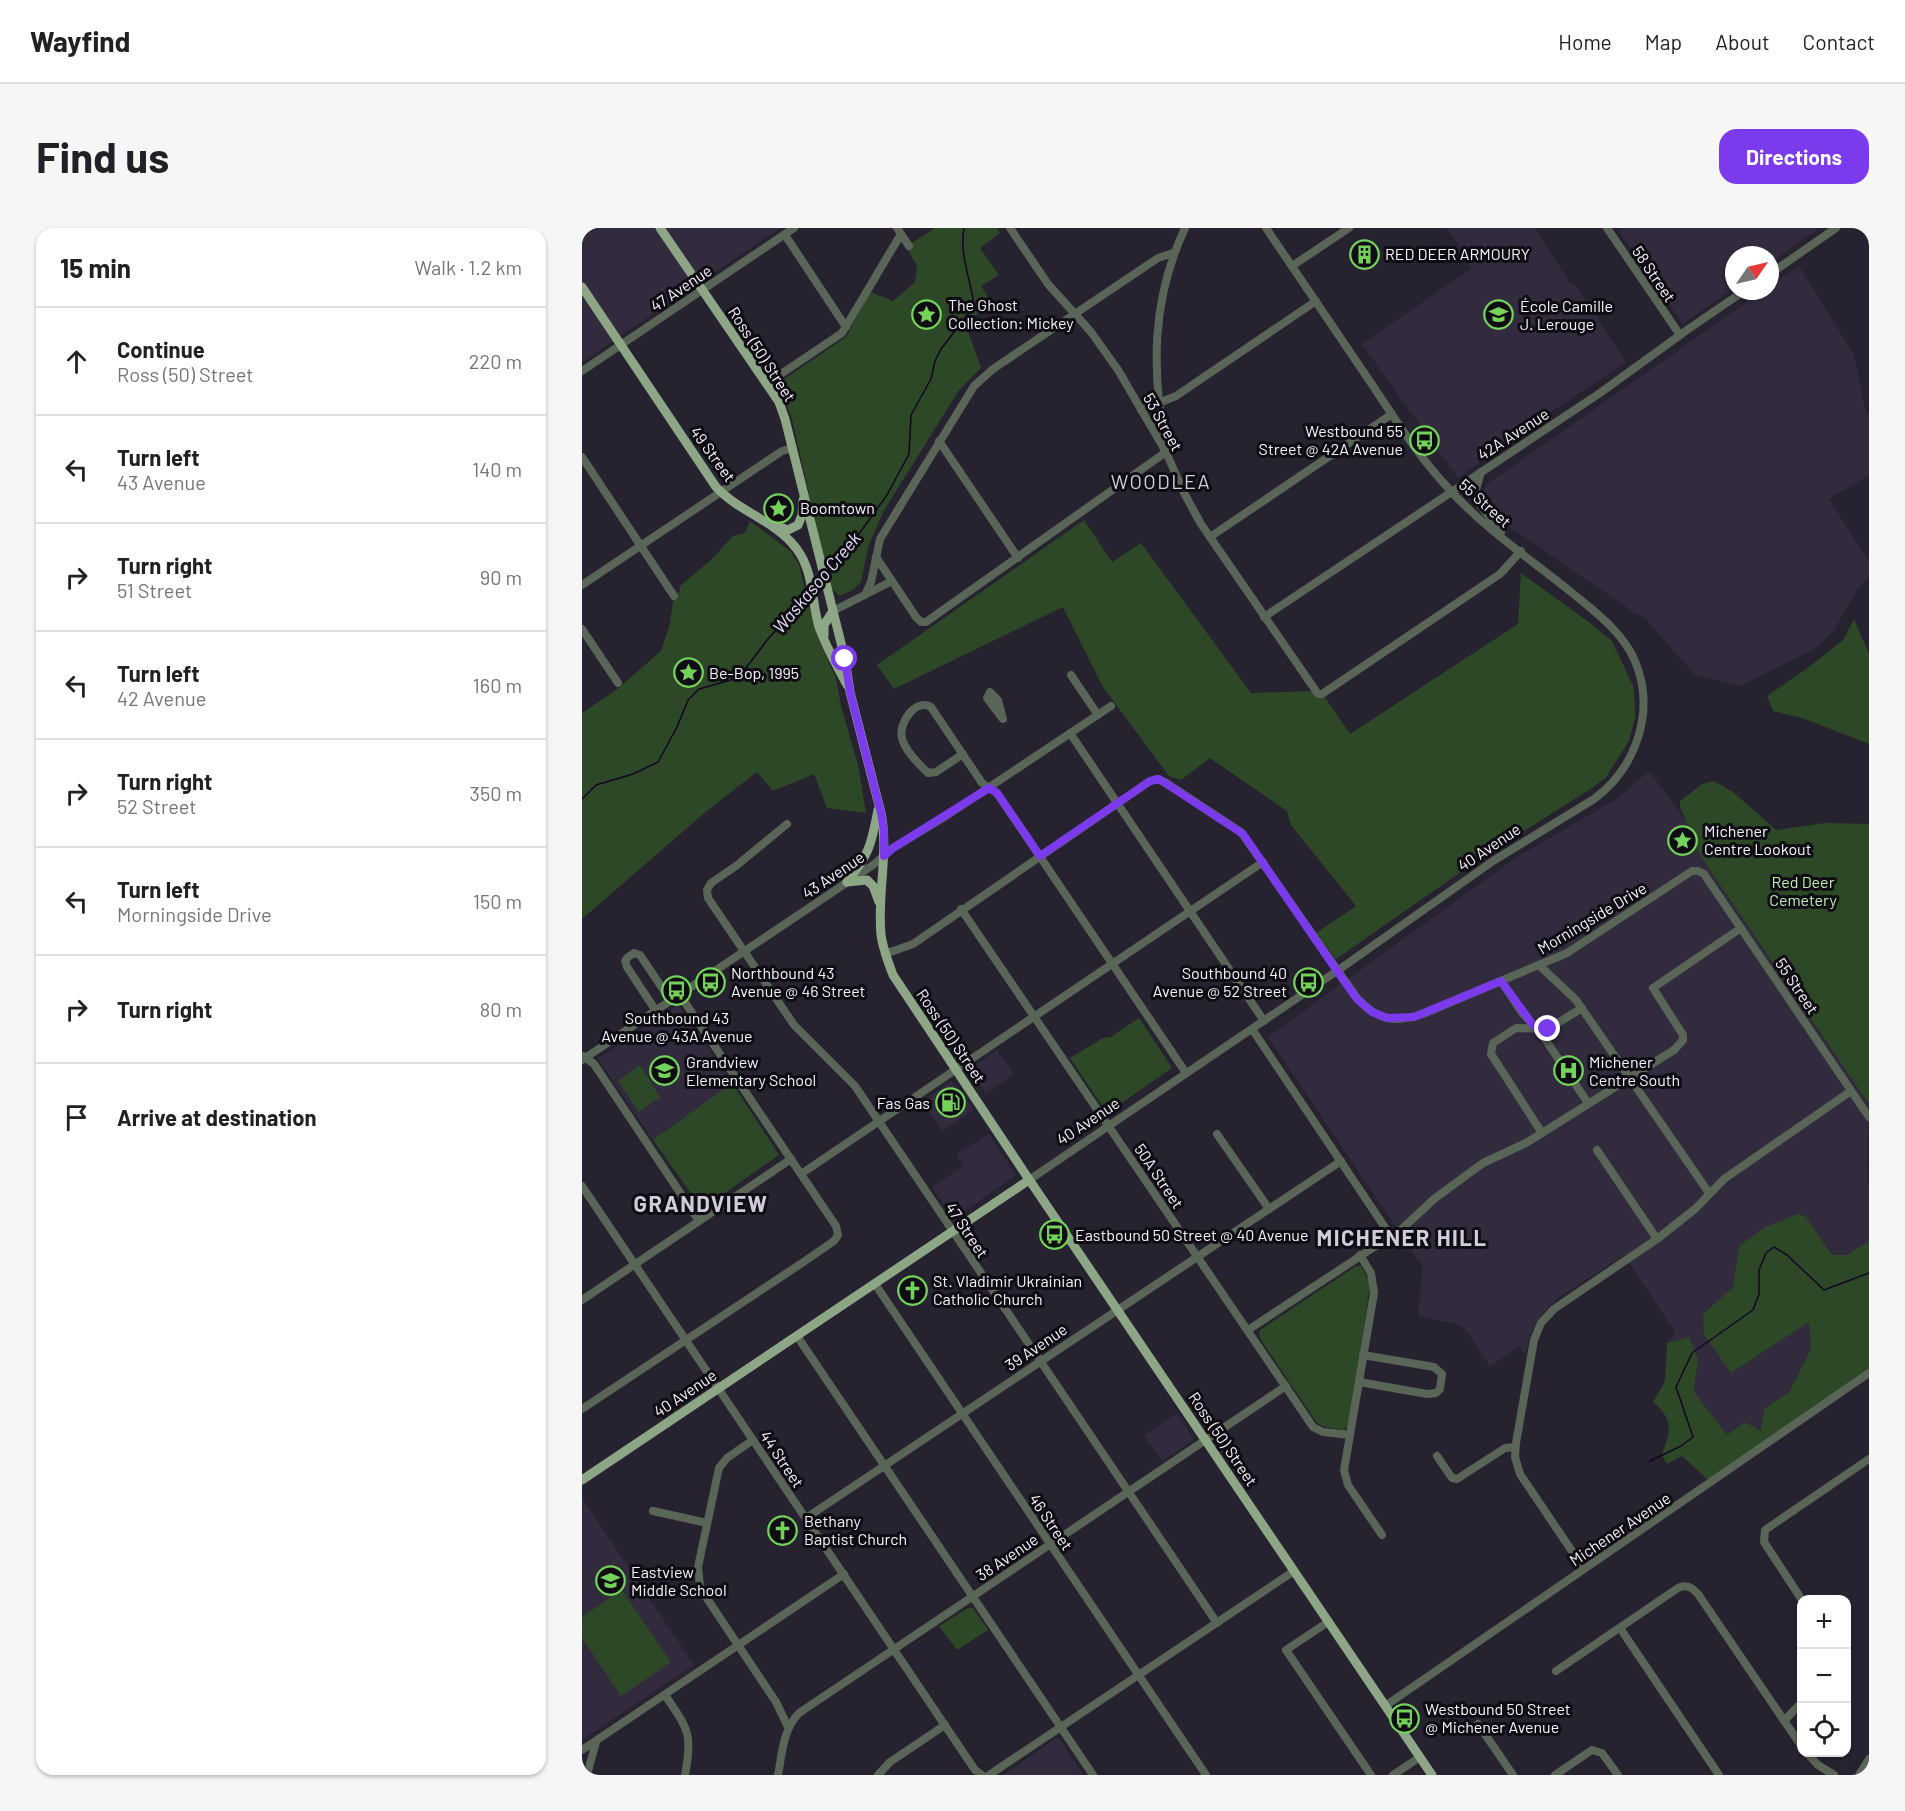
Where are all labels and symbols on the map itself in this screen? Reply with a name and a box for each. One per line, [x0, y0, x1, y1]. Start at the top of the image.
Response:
building icon: RED DEER ARMOURY [1348, 238, 1380, 270]
street label: 58 Street [1629, 242, 1680, 305]
place label: RED DEER ARMOURY [1385, 244, 1530, 263]
north arrow [1725, 246, 1779, 300]
street label: 47 Avenue [646, 260, 715, 315]
place label: The Ghost Collection: Mickey [948, 295, 1074, 332]
place label: École Camille J. Lerouge [1520, 296, 1613, 333]
place icon: The Ghost Collection: Mickey [911, 298, 943, 330]
school or university icon: École Camille J. Lerouge [1483, 299, 1515, 331]
street label: Ross (50) Street [725, 303, 800, 405]
street label: 53 Street [1140, 389, 1187, 454]
street label: 42A Avenue [1474, 404, 1552, 464]
place label: Westbound 55 Street @ 42A Avenue [1259, 421, 1403, 458]
street label: 49 Street [687, 422, 740, 485]
bus stop icon: Westbound 55 Street @ 42A Avenue [1408, 424, 1440, 456]
district label: WOODLEA [1111, 469, 1211, 493]
street label: 55 Street [1455, 474, 1515, 531]
place icon: Boomtown [763, 492, 795, 524]
place label: Boomtown [800, 498, 875, 517]
water label: Waskasoo Creek [767, 527, 865, 638]
route start [831, 645, 857, 671]
place icon: Be-Bop, 1995 [672, 657, 704, 689]
place label: Be-Bop, 1995 [709, 663, 799, 682]
street label: 40 Avenue [1454, 819, 1524, 875]
place label: Michener Centre Lookout [1704, 821, 1812, 858]
place icon: Michener Centre Lookout [1667, 824, 1699, 856]
street label: 43 Avenue [798, 847, 868, 902]
park label: Red Deer Cemetery [1769, 872, 1837, 909]
street label: Morningside Drive [1534, 878, 1650, 958]
street label: 55 Street [1772, 954, 1823, 1017]
place label: Northbound 43 Avenue @ 46 Street [731, 963, 865, 1000]
place label: Southbound 40 Avenue @ 52 Street [1153, 963, 1287, 1000]
bus stop icon: Northbound 43 Avenue @ 46 Street [694, 966, 726, 998]
bus stop icon: Southbound 40 Avenue @ 52 Street [1292, 966, 1324, 998]
bus stop icon: Southbound 43 Avenue @ 43A Avenue [661, 974, 693, 1006]
street label: Ross (50) Street [913, 985, 990, 1086]
place label: Southbound 43 Avenue @ 43A Avenue [601, 1008, 753, 1045]
route end [1534, 1015, 1560, 1041]
place label: Grandview Elementary School [686, 1052, 816, 1089]
place label: Michener Centre South [1589, 1052, 1680, 1089]
school or university icon: Grandview Elementary School [649, 1055, 681, 1087]
hospital icon: Michener Centre South [1552, 1055, 1584, 1087]
fuel station icon: Fas Gas [935, 1087, 967, 1119]
place label: Fas Gas [877, 1093, 930, 1112]
street label: 40 Avenue [1053, 1093, 1123, 1149]
street label: 50A Street [1131, 1140, 1188, 1212]
district label: GRANDVIEW [634, 1190, 768, 1216]
street label: 47 Street [942, 1198, 993, 1261]
bus stop icon: Eastbound 50 Street @ 40 Avenue [1038, 1219, 1070, 1251]
district label: MICHENER HILL [1316, 1224, 1488, 1250]
place label: Eastbound 50 Street @ 40 Avenue [1075, 1225, 1308, 1244]
place label: St. Vladimir Ukrainian Catholic Church [933, 1271, 1082, 1308]
church icon: St. Vladimir Ukrainian Catholic Church [896, 1274, 928, 1306]
street label: 39 Avenue [1001, 1319, 1070, 1374]
street label: 40 Avenue [650, 1365, 720, 1421]
street label: Ross (50) Street [1185, 1388, 1262, 1489]
street label: 44 Street [757, 1427, 808, 1491]
street label: Michener Avenue [1566, 1488, 1674, 1569]
street label: 46 Street [1026, 1490, 1077, 1554]
place label: Bethany Baptist Church [804, 1511, 907, 1548]
church icon: Bethany Baptist Church [767, 1514, 799, 1546]
street label: 38 Avenue [972, 1529, 1041, 1584]
place label: Eastview Middle School [631, 1562, 727, 1599]
school or university icon: Eastview Middle School [594, 1565, 626, 1597]
place label: Westbound 50 Street @ Michener Avenue [1425, 1699, 1571, 1736]
bus stop icon: Westbound 50 Street @ Michener Avenue [1388, 1702, 1420, 1734]

